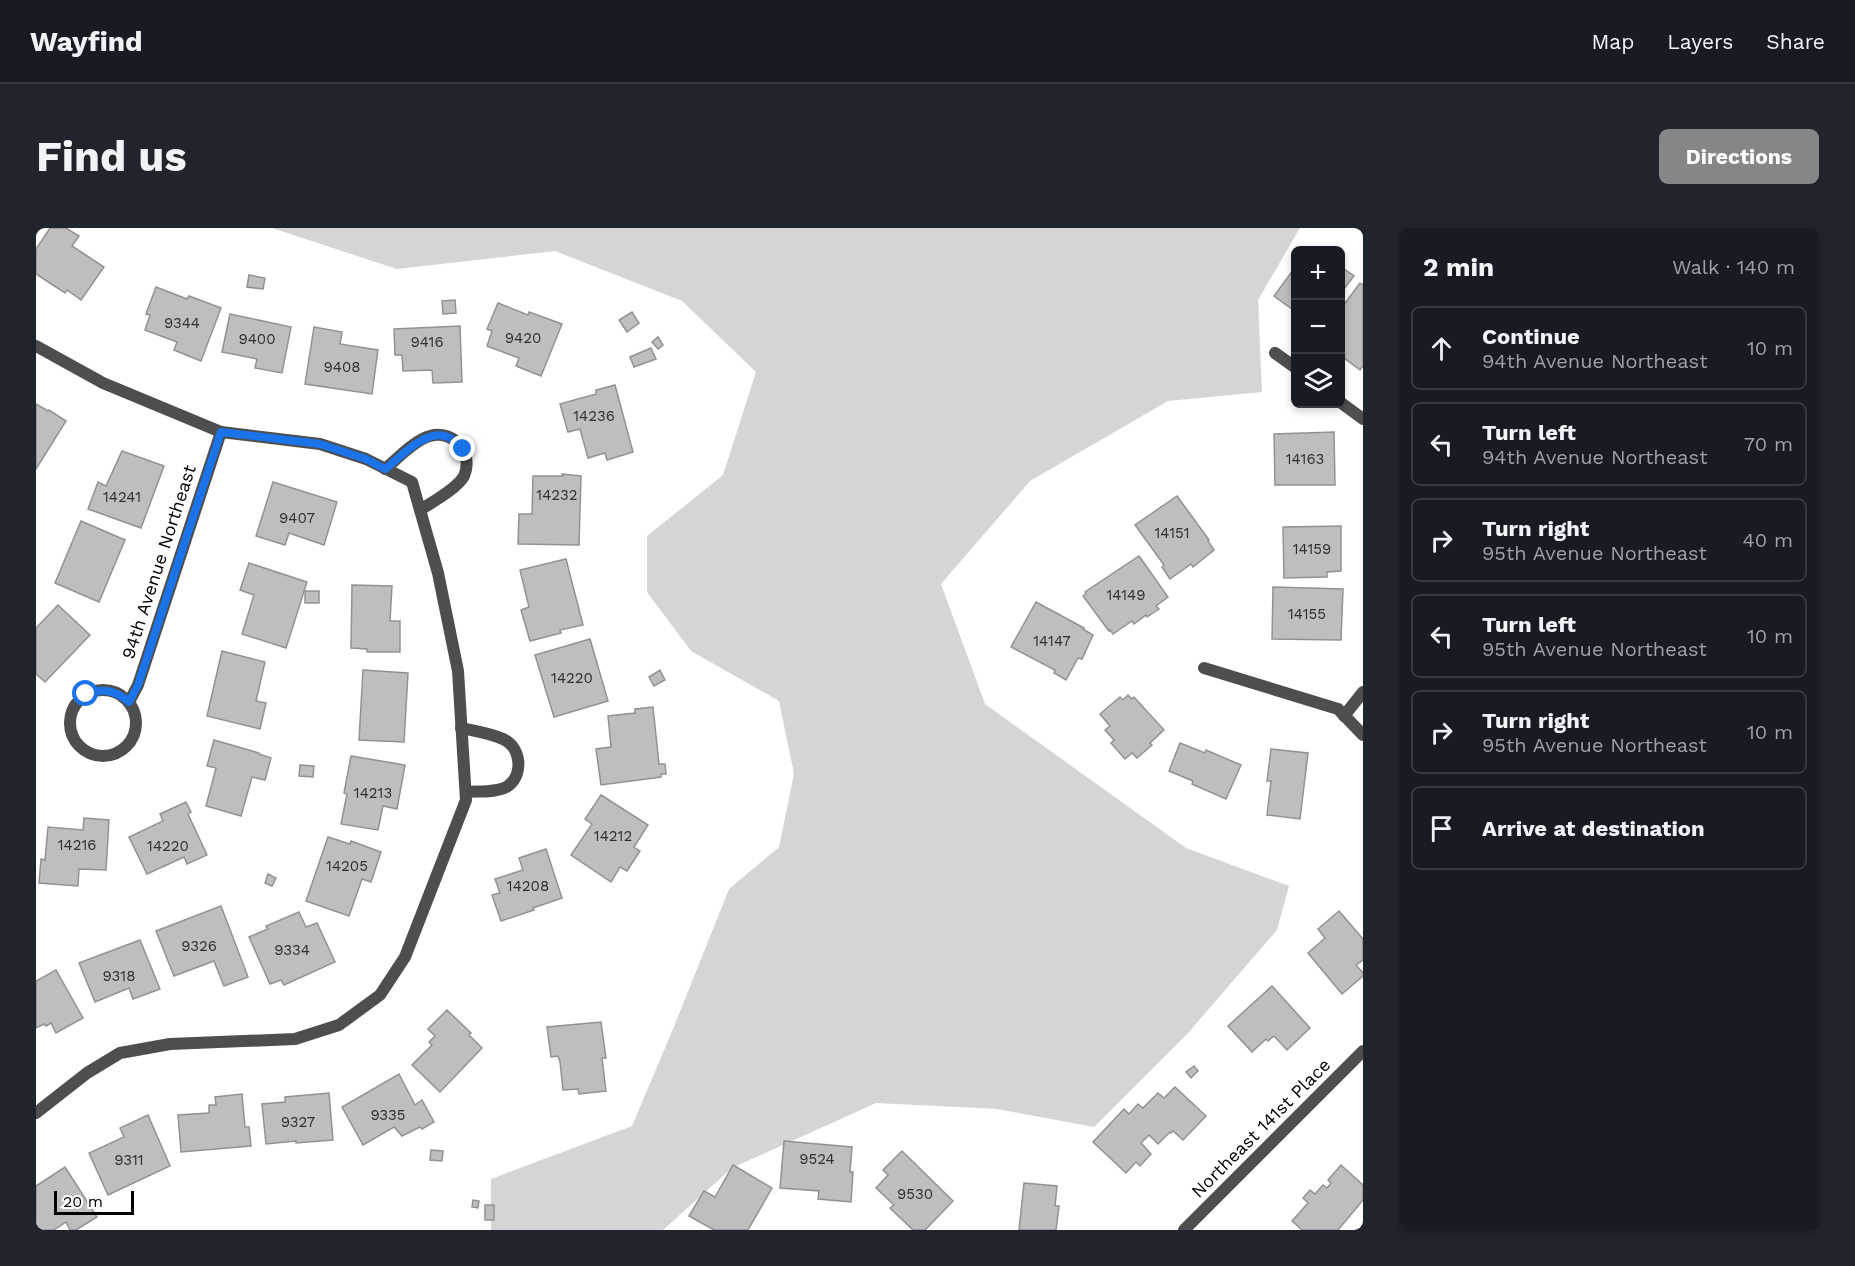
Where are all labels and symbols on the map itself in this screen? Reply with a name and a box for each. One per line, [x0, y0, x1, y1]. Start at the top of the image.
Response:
house number: 9344 [164, 314, 200, 332]
house number: 9420 [505, 329, 541, 347]
house number: 9400 [238, 330, 276, 348]
house number: 9416 [410, 333, 444, 351]
house number: 9408 [324, 358, 361, 376]
house number: 14236 [573, 407, 615, 425]
route end [449, 435, 475, 461]
house number: 14163 [1286, 450, 1324, 468]
street label: 94th Avenue Northeast [117, 462, 200, 662]
house number: 14232 [536, 486, 578, 504]
house number: 14241 [103, 488, 141, 506]
house number: 9407 [279, 509, 315, 527]
house number: 14151 [1154, 524, 1190, 542]
house number: 14159 [1293, 540, 1331, 558]
house number: 14149 [1106, 586, 1146, 604]
house number: 14155 [1288, 605, 1326, 623]
house number: 14147 [1033, 632, 1071, 650]
house number: 14220 [551, 669, 593, 687]
route start [72, 680, 98, 706]
house number: 14213 [354, 784, 392, 802]
house number: 14212 [594, 827, 632, 845]
house number: 14216 [58, 836, 96, 854]
house number: 14220 [147, 837, 189, 855]
house number: 14205 [326, 857, 368, 875]
house number: 14208 [507, 877, 549, 895]
house number: 9326 [181, 937, 217, 955]
house number: 9334 [274, 941, 310, 959]
house number: 9318 [103, 967, 135, 985]
street label: Northeast 141st Place [1187, 1054, 1334, 1201]
house number: 9335 [370, 1106, 406, 1124]
house number: 9327 [281, 1113, 315, 1131]
house number: 9524 [799, 1150, 835, 1168]
house number: 9311 [114, 1151, 144, 1169]
house number: 9530 [897, 1185, 933, 1203]
scale bar [54, 1188, 134, 1216]

